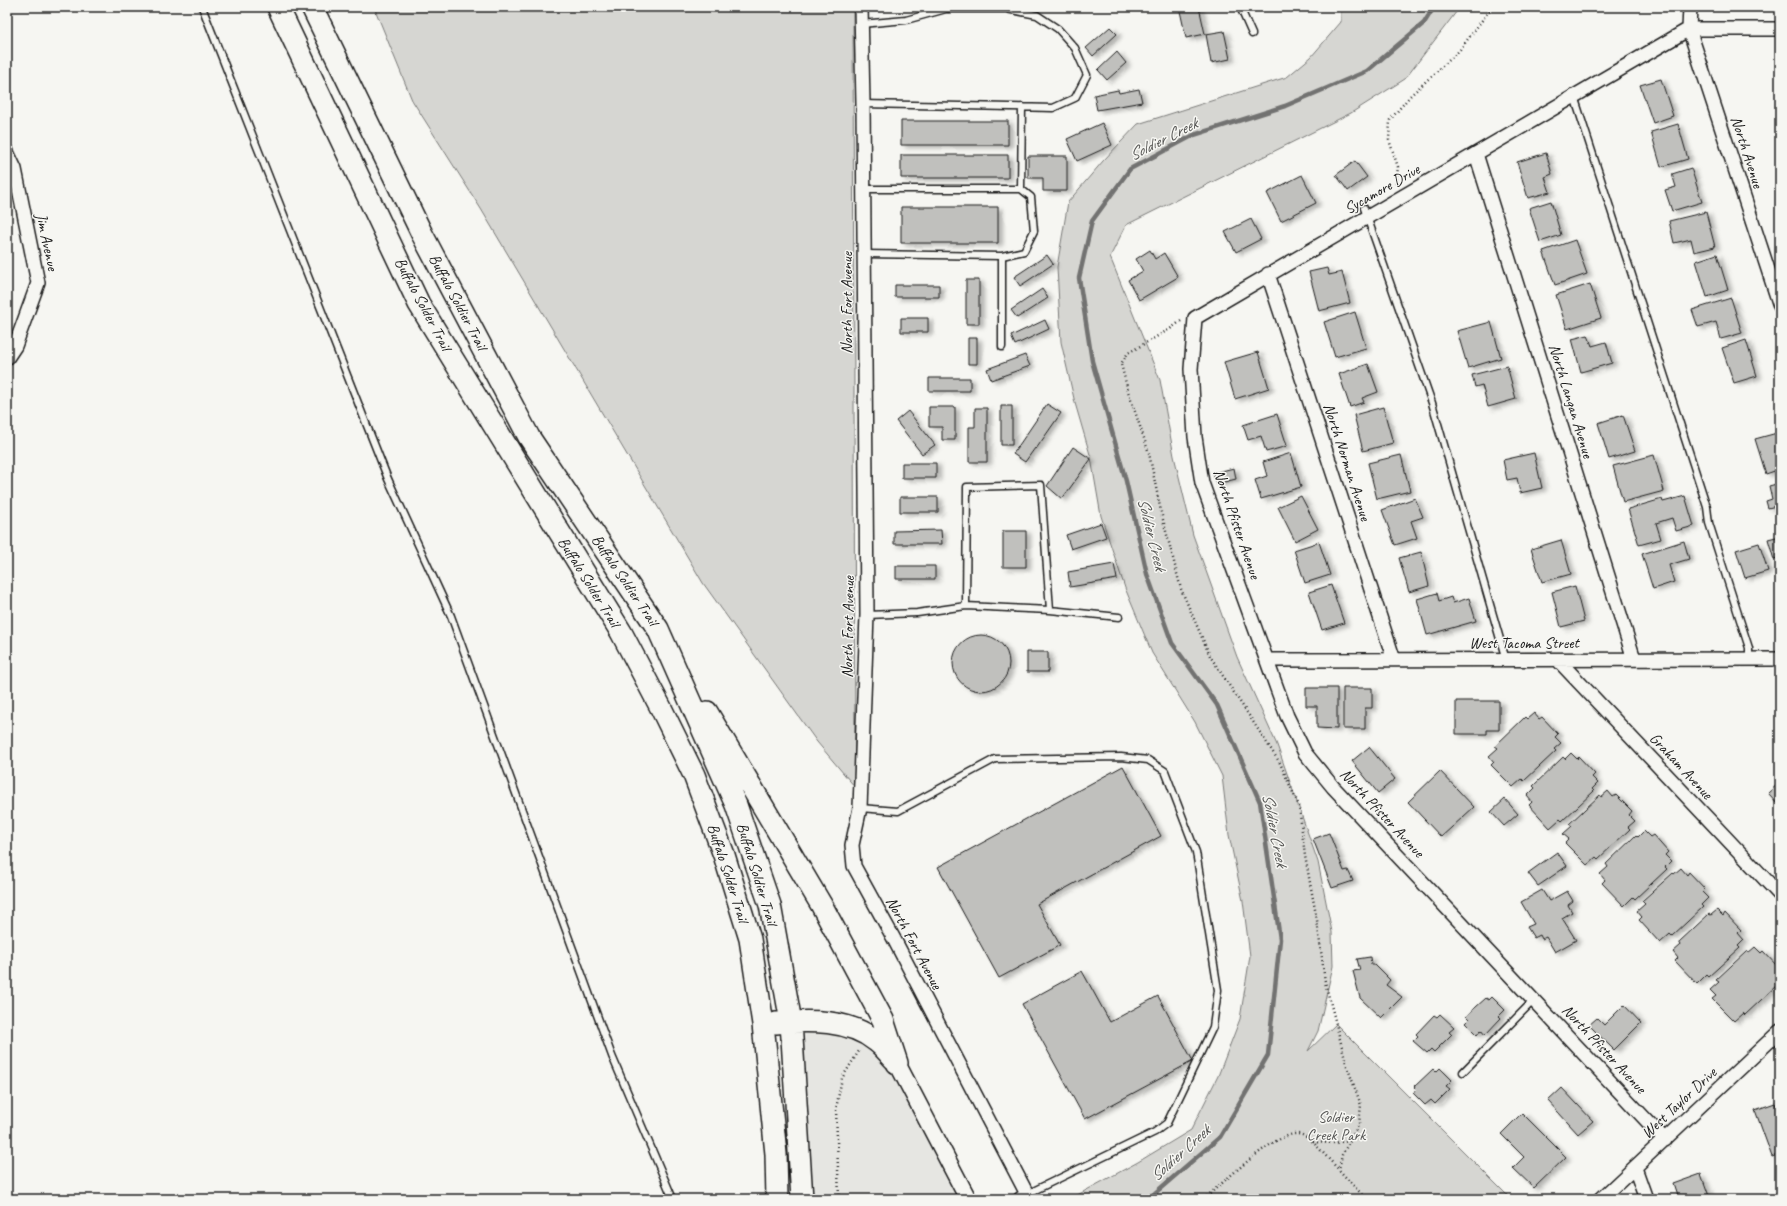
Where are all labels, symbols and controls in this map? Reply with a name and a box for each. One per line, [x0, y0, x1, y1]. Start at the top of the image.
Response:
water label: Soldier Creek [1125, 112, 1203, 165]
street label: North Avenue [1726, 114, 1769, 192]
street label: Sycamore Drive [1341, 159, 1425, 219]
street label: Jim Avenue [31, 211, 63, 274]
street label: North Fort Avenue [837, 250, 857, 354]
street label: Buffalo Soldier Trail [424, 251, 493, 356]
street label: Buffalo Solder Trail [390, 254, 457, 357]
street label: North Langan Avenue [1544, 342, 1598, 462]
street label: North Norman Avenue [1319, 401, 1376, 525]
street label: North Pfister Avenue [1209, 467, 1266, 583]
water label: Soldier Creek [1133, 496, 1172, 575]
street label: Buffalo Soldier Trail [587, 530, 665, 632]
street label: Buffalo Solder Trail [553, 533, 626, 634]
street label: North Fort Avenue [837, 574, 859, 678]
street label: West Tacoma Street [1469, 633, 1580, 653]
street label: Graham Avenue [1645, 729, 1718, 805]
street label: North Pfister Avenue [1336, 764, 1430, 863]
water label: Soldier Creek [1258, 792, 1293, 871]
street label: Buffalo Soldier Trail [732, 820, 783, 931]
street label: Buffalo Solder Trail [703, 821, 754, 928]
street label: North Fort Avenue [881, 893, 948, 994]
street label: North Pfister Avenue [1558, 1000, 1652, 1099]
street label: West Taylor Drive [1637, 1062, 1722, 1143]
park label: Soldier Creek Park [1307, 1107, 1366, 1145]
water label: Soldier Creek [1145, 1119, 1217, 1186]

